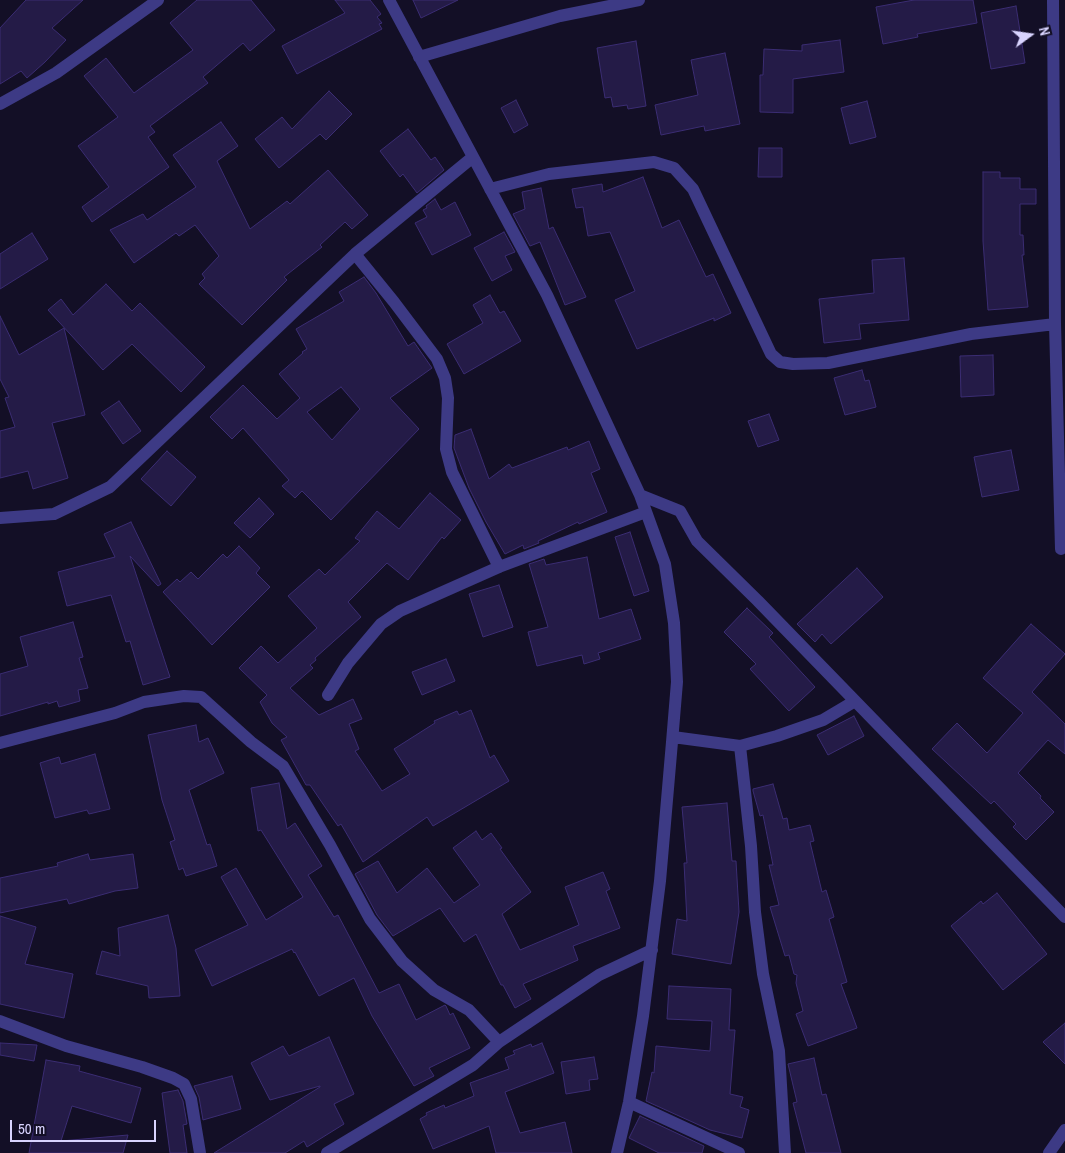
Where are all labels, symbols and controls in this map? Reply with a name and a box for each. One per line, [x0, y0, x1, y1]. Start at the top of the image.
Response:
north arrow [1005, 10, 1055, 60]
text: N [1035, 25, 1054, 38]
scale bar [12, 1110, 159, 1142]
text: 50 m [18, 1118, 45, 1139]

